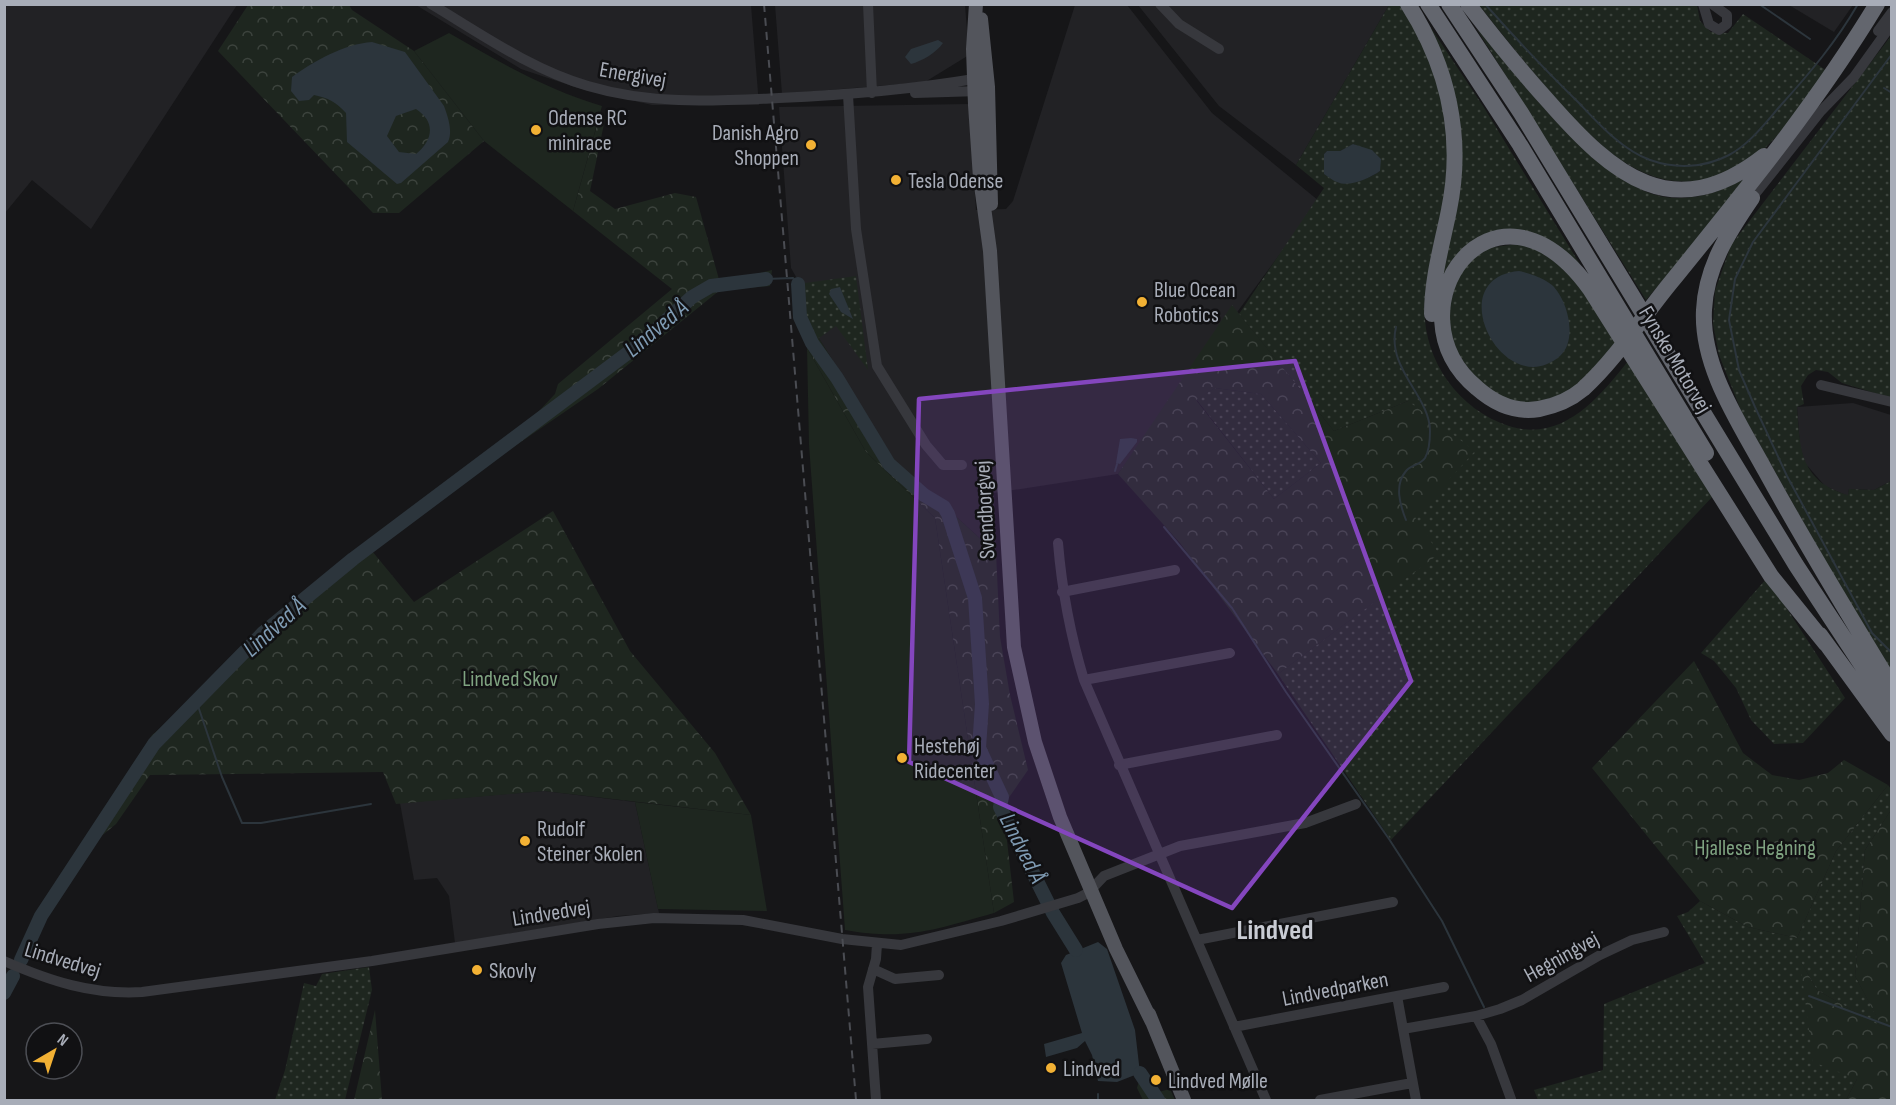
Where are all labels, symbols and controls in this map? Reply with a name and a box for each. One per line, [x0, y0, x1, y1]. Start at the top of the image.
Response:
street label: Energivej [597, 56, 668, 95]
place label: Odense RC minirace [548, 105, 627, 157]
place label: Danish Agro Shoppen [712, 120, 799, 172]
marker: Odense RC minirace [529, 123, 543, 137]
marker: Danish Agro Shoppen [804, 138, 818, 152]
place label: Tesla Odense [908, 168, 1003, 195]
marker: Tesla Odense [889, 173, 903, 187]
place label: Blue Ocean Robotics [1154, 277, 1236, 329]
water label: Lindved Å [618, 293, 694, 364]
marker: Blue Ocean Robotics [1135, 295, 1149, 309]
street label: Fynske Motorvej [1632, 301, 1717, 418]
street label: Svendborgvej [969, 460, 1002, 560]
water label: Lindved Å [237, 592, 312, 663]
park label: Lindved Skov [462, 666, 558, 693]
place label: Hestehøj Ridecenter [914, 733, 995, 785]
marker: Hestehøj Ridecenter [895, 751, 909, 765]
water label: Lindved Å [993, 808, 1052, 888]
place label: Rudolf Steiner Skolen [537, 816, 643, 868]
marker: Rudolf Steiner Skolen [518, 834, 532, 848]
park label: Hjallese Hegning [1694, 835, 1816, 862]
street label: Lindvedvej [510, 894, 592, 933]
district label: Lindved [1236, 914, 1314, 947]
street label: Hegningvej [1520, 926, 1604, 989]
street label: Lindvedvej [21, 936, 104, 985]
place label: Skovly [489, 958, 537, 985]
marker: Skovly [470, 963, 484, 977]
street label: Lindvedparken [1280, 966, 1391, 1013]
north arrow [24, 1021, 84, 1081]
text: N [53, 1030, 72, 1051]
place label: Lindved [1063, 1056, 1120, 1083]
marker: Lindved [1044, 1061, 1058, 1075]
place label: Lindved Mølle [1168, 1068, 1268, 1095]
marker: Lindved Mølle [1149, 1073, 1163, 1087]

